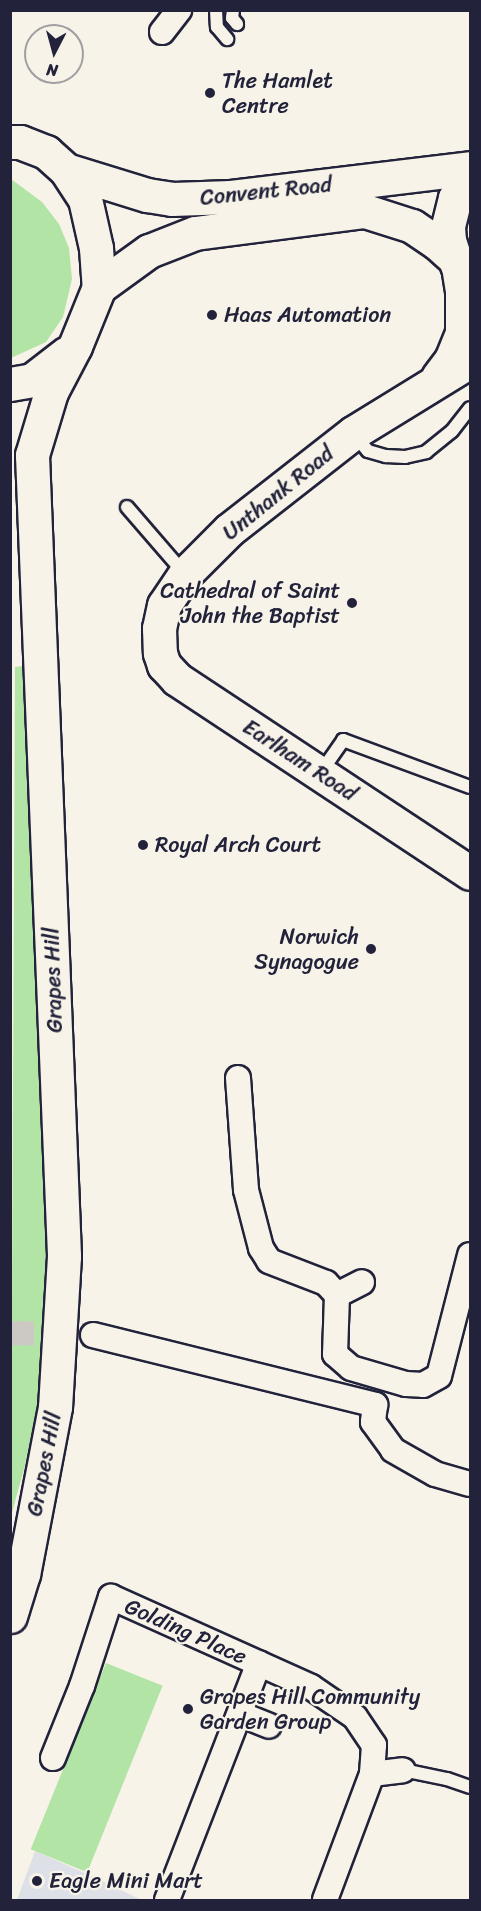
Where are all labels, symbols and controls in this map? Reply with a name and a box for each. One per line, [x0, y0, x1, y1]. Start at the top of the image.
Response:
north arrow [24, 24, 84, 84]
text: N [45, 55, 59, 85]
place label: The Hamlet Centre [222, 67, 333, 118]
marker: The Hamlet Centre [203, 86, 217, 100]
street label: Convent Road [199, 171, 333, 211]
place label: Haas Automation [224, 302, 390, 328]
marker: Haas Automation [205, 308, 219, 322]
street label: Unthank Road [217, 440, 339, 546]
place label: Cathedral of Saint John the Baptist [160, 577, 340, 628]
marker: Cathedral of Saint John the Baptist [345, 596, 359, 610]
street label: Earlham Road [238, 713, 362, 807]
place label: Royal Arch Court [155, 832, 321, 858]
marker: Royal Arch Court [136, 838, 150, 852]
place label: Norwich Synagogue [254, 923, 359, 974]
street label: Grapes Hill [38, 927, 68, 1033]
marker: Norwich Synagogue [364, 942, 378, 956]
street label: Grapes Hill [21, 1410, 67, 1518]
street label: Golding Place [121, 1592, 251, 1670]
place label: Grapes Hill Community Garden Group [200, 1683, 421, 1735]
marker: Grapes Hill Community Garden Group [181, 1702, 195, 1716]
place label: Eagle Mini Mart [49, 1868, 202, 1894]
marker: Eagle Mini Mart [30, 1874, 44, 1888]

